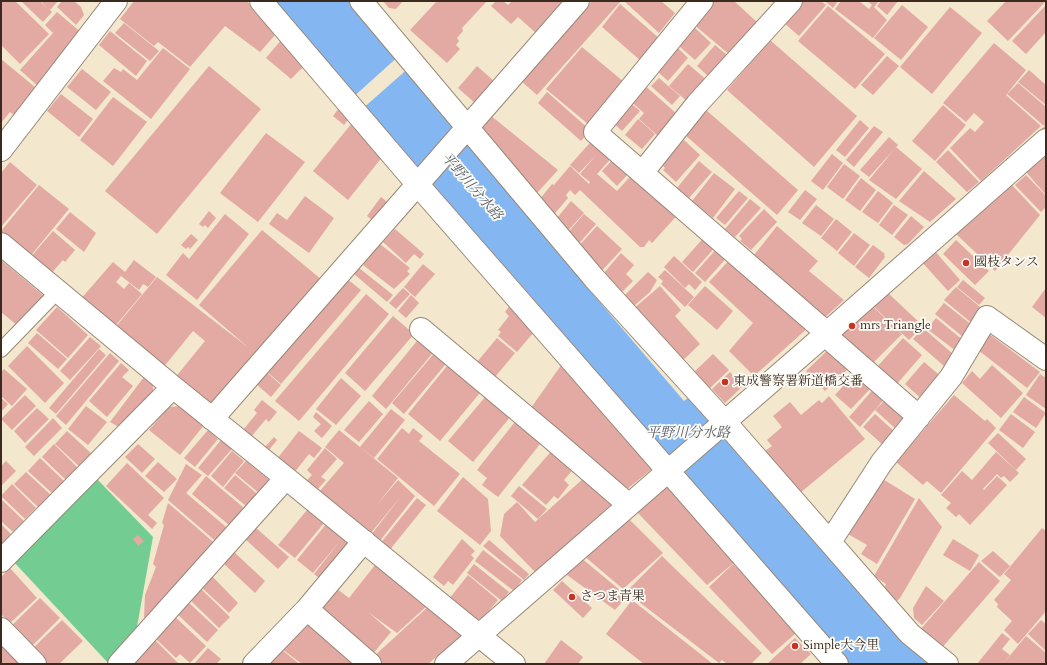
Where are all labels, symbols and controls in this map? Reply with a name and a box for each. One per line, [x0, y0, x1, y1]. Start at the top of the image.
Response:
water label: 平野川分水路 [437, 150, 505, 224]
place label: 國枝タンス [974, 255, 1039, 271]
marker: 國枝タンス [961, 258, 971, 268]
place label: mrs Triangle [860, 318, 931, 334]
marker: mrs Triangle [847, 321, 857, 331]
place label: 東成警察署新道橋交番 [733, 374, 863, 390]
marker: 東成警察署新道橋交番 [720, 377, 730, 387]
water label: 平野川分水路 [646, 426, 730, 442]
place label: さつま青果 [580, 589, 645, 605]
marker: さつま青果 [567, 592, 577, 602]
place label: Simple大今里 [803, 638, 879, 654]
marker: Simple大今里 [790, 641, 800, 651]

